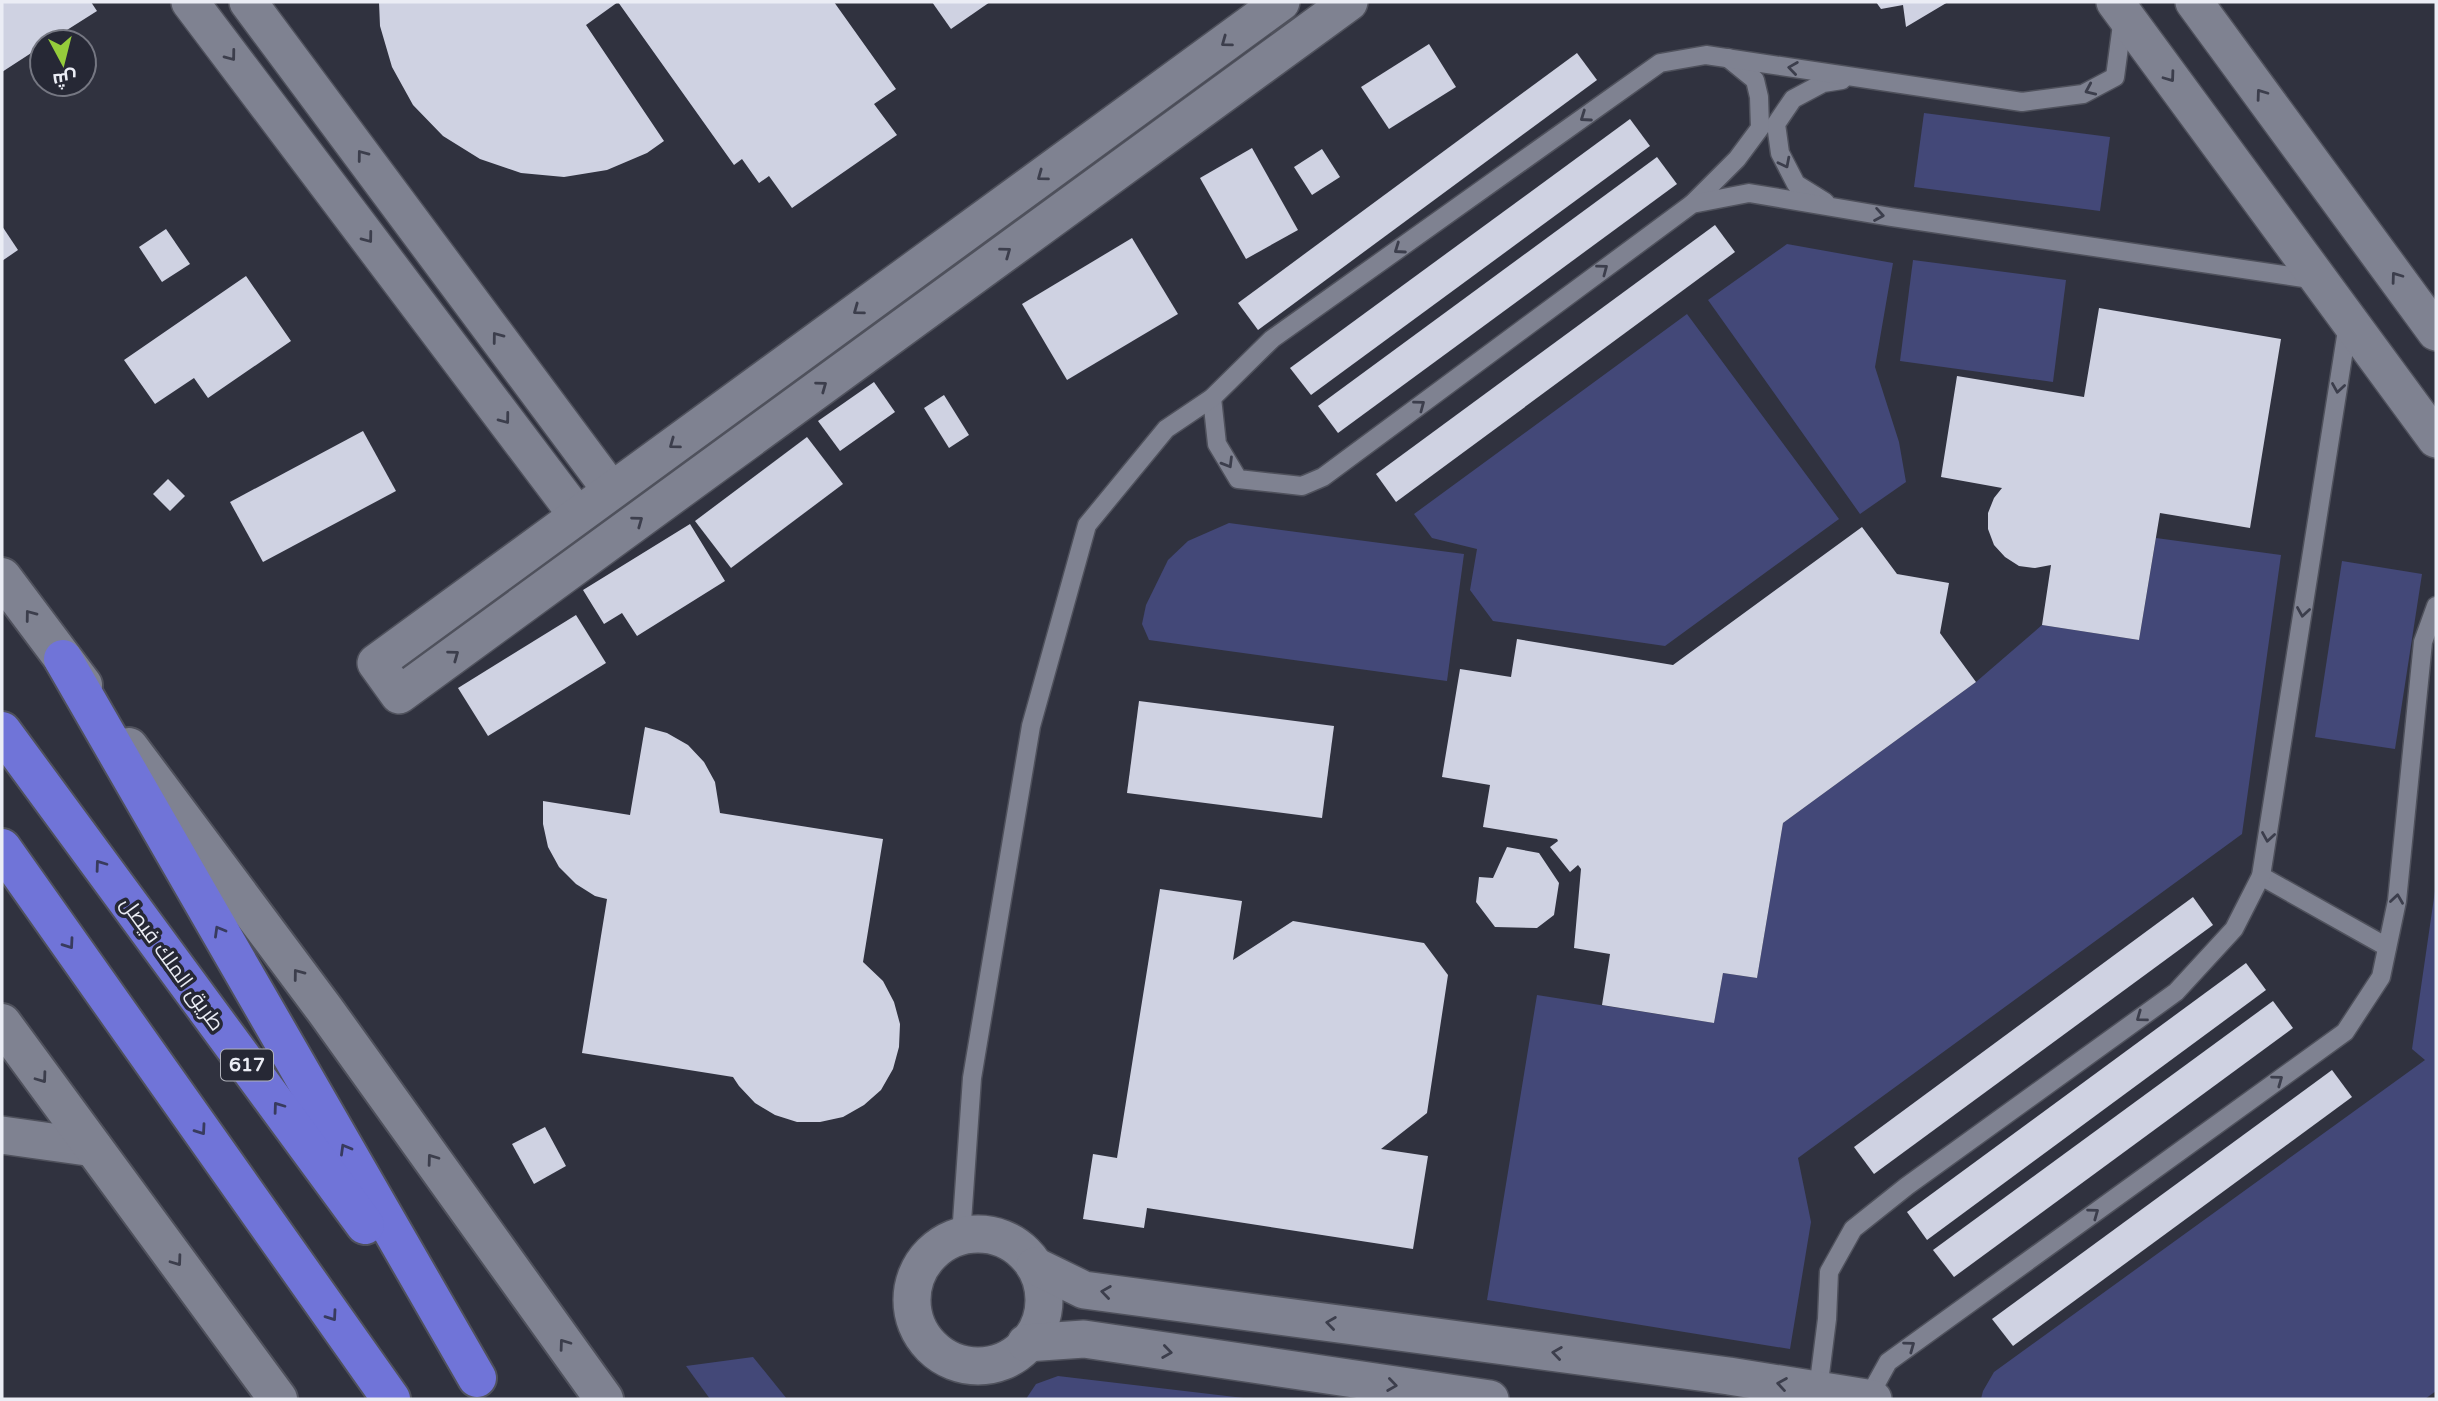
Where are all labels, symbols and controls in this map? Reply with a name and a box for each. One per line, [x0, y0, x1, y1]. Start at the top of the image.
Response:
north arrow [28, 28, 98, 98]
one-way arrow [1221, 34, 1233, 46]
one-way arrow [223, 48, 236, 61]
one-way arrow [1787, 60, 1799, 75]
text: ش [52, 66, 78, 91]
one-way arrow [2162, 69, 2174, 81]
one-way arrow [2085, 82, 2097, 96]
one-way arrow [2257, 89, 2270, 102]
one-way arrow [1580, 109, 1593, 121]
one-way arrow [357, 150, 370, 162]
one-way arrow [1777, 156, 1790, 168]
one-way arrow [1037, 168, 1050, 180]
one-way arrow [1873, 207, 1885, 222]
one-way arrow [360, 230, 373, 243]
one-way arrow [1394, 240, 1407, 253]
one-way arrow [998, 248, 1011, 261]
one-way arrow [1595, 265, 1608, 278]
one-way arrow [2392, 273, 2404, 285]
one-way arrow [853, 302, 866, 314]
one-way arrow [493, 332, 506, 345]
one-way arrow [814, 382, 827, 395]
one-way arrow [2331, 382, 2346, 393]
one-way arrow [1412, 401, 1425, 413]
one-way arrow [497, 412, 510, 424]
one-way arrow [669, 436, 682, 448]
one-way arrow [1219, 455, 1232, 468]
one-way arrow [630, 516, 643, 529]
one-way arrow [2296, 606, 2311, 618]
one-way arrow [26, 610, 39, 623]
one-way arrow [446, 650, 459, 663]
one-way arrow [2260, 831, 2275, 843]
one-way arrow [95, 860, 108, 872]
street label: طريق الملك فيصل [115, 892, 229, 1036]
one-way arrow [2389, 893, 2404, 904]
one-way arrow [214, 925, 227, 938]
one-way arrow [61, 936, 73, 949]
one-way arrow [294, 969, 307, 982]
one-way arrow [2136, 1009, 2149, 1021]
road number: 617 [221, 1050, 273, 1080]
one-way arrow [34, 1070, 46, 1082]
one-way arrow [2270, 1075, 2283, 1088]
one-way arrow [274, 1102, 286, 1115]
one-way arrow [193, 1122, 205, 1135]
one-way arrow [340, 1144, 353, 1157]
one-way arrow [427, 1154, 440, 1167]
one-way arrow [2086, 1209, 2099, 1221]
one-way arrow [169, 1253, 181, 1266]
one-way arrow [1100, 1285, 1112, 1300]
one-way arrow [324, 1308, 336, 1321]
one-way arrow [1325, 1315, 1337, 1330]
one-way arrow [560, 1339, 572, 1352]
one-way arrow [1902, 1342, 1915, 1354]
one-way arrow [1161, 1344, 1173, 1359]
one-way arrow [1551, 1346, 1562, 1361]
one-way arrow [1386, 1377, 1398, 1392]
one-way arrow [1776, 1377, 1788, 1392]

